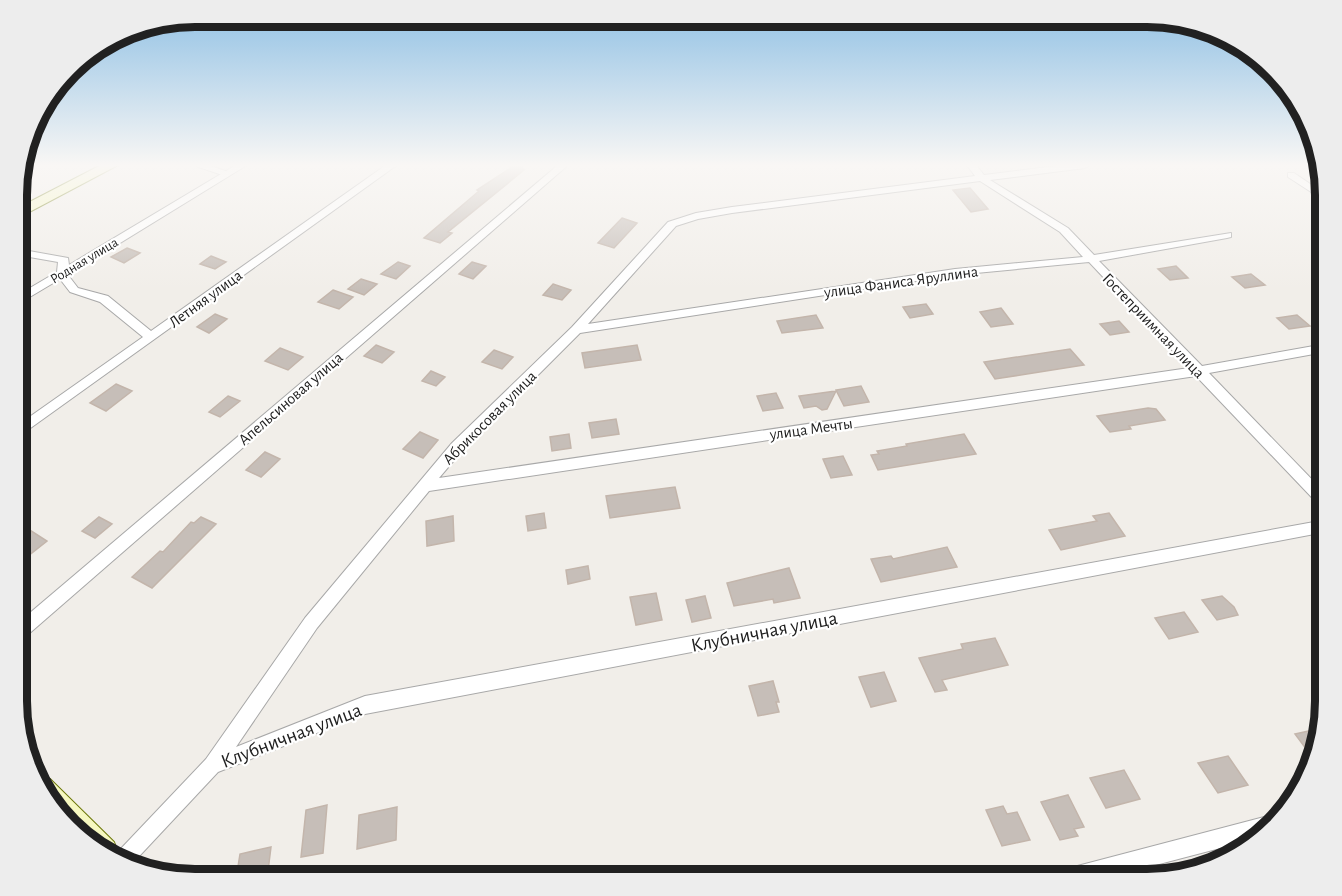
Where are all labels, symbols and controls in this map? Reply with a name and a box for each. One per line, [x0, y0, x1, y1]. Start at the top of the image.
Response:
street label: Родная улица [48, 235, 121, 287]
street label: улица Фаниса Яруллина [822, 263, 979, 302]
street label: Летняя улица [166, 267, 246, 331]
street label: Гостеприимная улица [1099, 270, 1207, 382]
street label: Апельсиновая улица [235, 349, 347, 449]
street label: Абрикосовая улица [440, 368, 540, 468]
street label: улица Мечты [768, 415, 854, 444]
street label: Клубничная улица [689, 608, 839, 656]
street label: Клубничная улица [218, 700, 364, 772]

